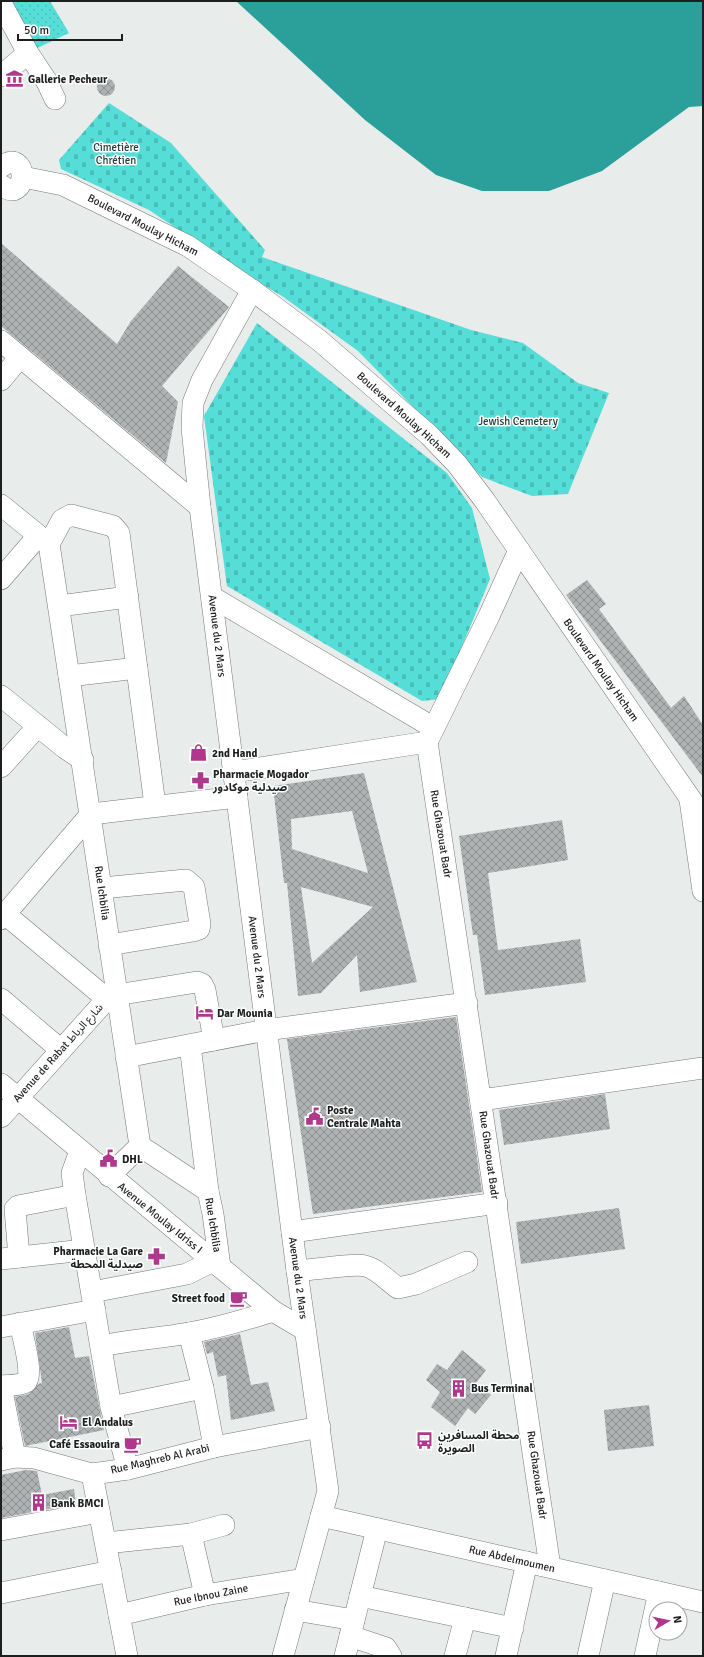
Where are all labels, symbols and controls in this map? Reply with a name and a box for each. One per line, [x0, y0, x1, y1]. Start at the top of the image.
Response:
scale bar [18, 16, 122, 42]
text: 50 m [24, 23, 49, 38]
museum icon: Gallerie Pecheur [5, 69, 25, 89]
place label: Gallerie Pecheur [28, 73, 108, 86]
park label: Cimetière Chrétien [93, 141, 139, 167]
street label: Boulevard Moulay Hicham [85, 191, 201, 259]
street label: Boulevard Moulay Hicham [354, 369, 454, 461]
park label: Jewish Cemetery [478, 415, 559, 428]
street label: Avenue du 2 Mars [206, 594, 229, 678]
street label: Boulevard Moulay Hicham [561, 616, 642, 724]
shop icon: 2nd Hand [189, 743, 209, 763]
place label: 2nd Hand [212, 747, 258, 760]
place label: Pharmacie Mogador صيدلية موكادور [212, 768, 310, 794]
pharmacy icon: Pharmacie Mogador صيدلية موكادور [190, 770, 210, 790]
street label: Rue Ghazouat Badr [428, 789, 454, 879]
street label: Rue Ichbilia [92, 865, 112, 922]
street label: Avenue du 2 Mars [246, 915, 269, 999]
street label: Avenue de Rabat شارع الرباط [10, 1001, 107, 1106]
hotel icon: Dar Mounia [194, 1003, 214, 1023]
place label: Dar Mounia [217, 1007, 273, 1020]
place label: Poste Centrale Mahta [327, 1104, 401, 1130]
public building icon: Poste Centrale Mahta [304, 1106, 324, 1126]
street label: Rue Ghazouat Badr [476, 1110, 502, 1200]
public building icon: DHL [99, 1149, 119, 1169]
place label: DHL [122, 1153, 143, 1166]
street label: Avenue Moulay Idriss I [115, 1180, 205, 1256]
street label: Rue Ichbilia [202, 1197, 224, 1254]
street label: Avenue du 2 Mars [286, 1236, 310, 1320]
place label: Pharmacie La Gare صيدلية المحطة [53, 1245, 144, 1271]
pharmacy icon: Pharmacie La Gare صيدلية المحطة [146, 1247, 166, 1267]
cafe icon: Street food [228, 1288, 248, 1308]
place label: Street food [172, 1292, 225, 1305]
building icon: Bus Terminal [448, 1378, 468, 1398]
place label: Bus Terminal [471, 1382, 533, 1395]
hotel icon: El Andalus [59, 1412, 79, 1432]
place label: El Andalus [82, 1416, 133, 1429]
place label: محطة المسافرين الصويرة [438, 1429, 519, 1455]
street label: Rue Ghazouat Badr [524, 1430, 550, 1520]
bus stop icon: محطة المسافرين الصويرة [415, 1431, 435, 1451]
cafe icon: Café Essaouira [123, 1434, 143, 1454]
place label: Café Essaouira [49, 1438, 120, 1451]
street label: Rue Maghreb Al Arabi [109, 1441, 211, 1477]
building icon: Bank BMCI [28, 1493, 48, 1513]
place label: Bank BMCI [51, 1497, 104, 1510]
street label: Rue Abdelmoumen [468, 1543, 556, 1575]
street label: Rue Ibnou Zaine [173, 1581, 249, 1609]
north arrow [648, 1601, 688, 1641]
text: N [670, 1615, 684, 1624]

